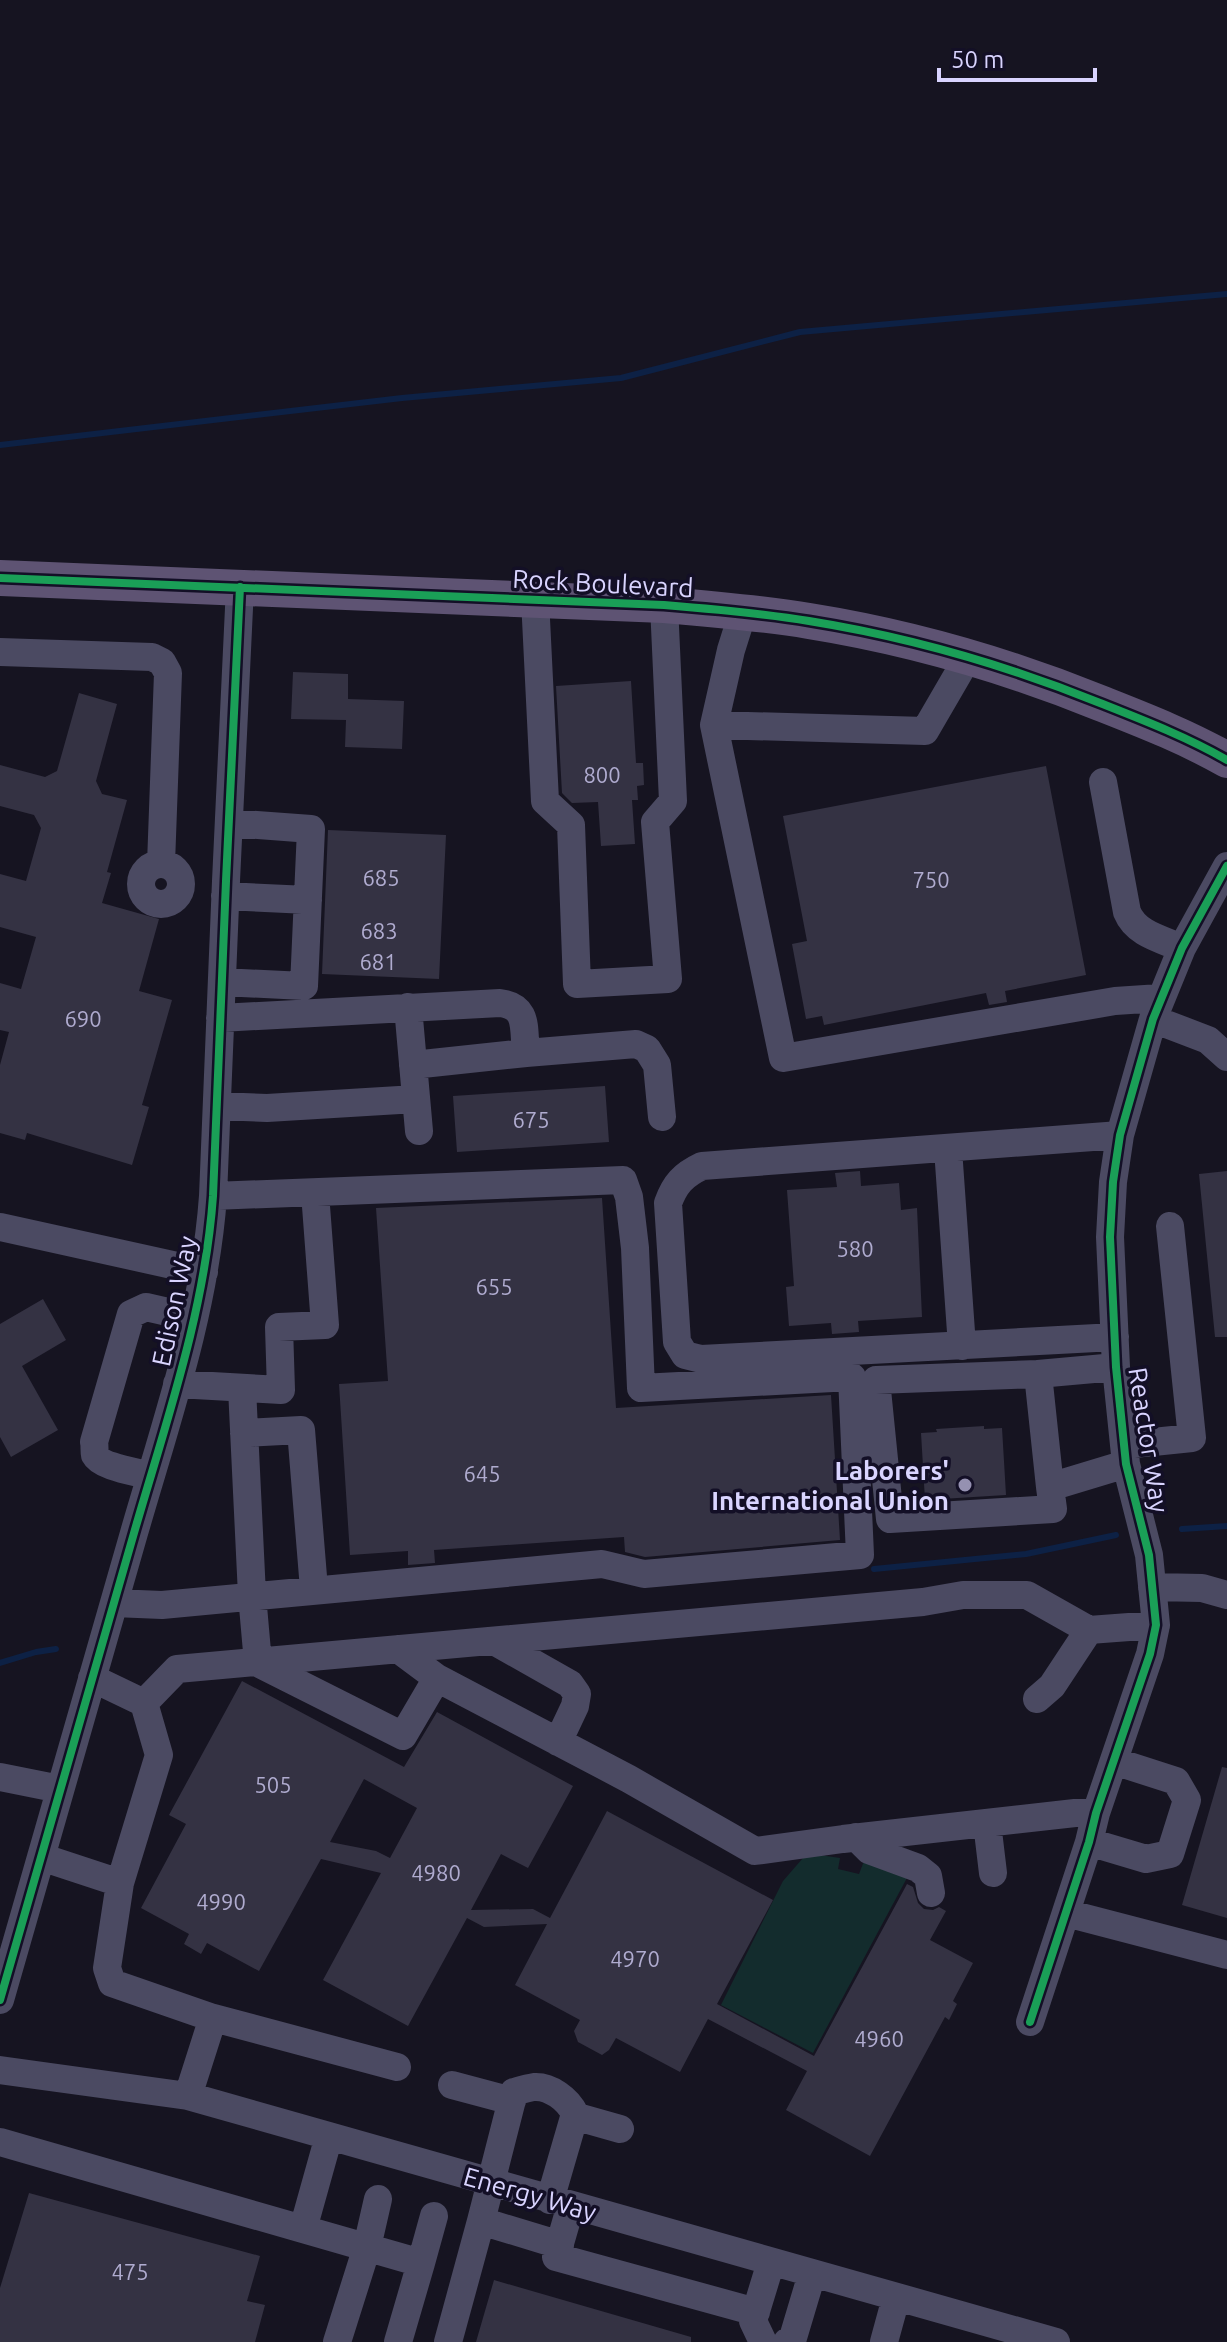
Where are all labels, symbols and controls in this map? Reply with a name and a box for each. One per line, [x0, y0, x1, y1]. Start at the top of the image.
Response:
scale bar [939, 32, 1095, 82]
text: 50 m [951, 46, 1004, 73]
street label: Rock Boulevard [512, 564, 694, 602]
house number: 800 [583, 762, 621, 787]
house number: 685 [362, 865, 400, 890]
house number: 750 [912, 867, 950, 892]
house number: 683 [360, 918, 398, 943]
house number: 681 [359, 949, 397, 974]
house number: 690 [64, 1006, 102, 1031]
house number: 675 [512, 1107, 550, 1132]
street label: Edison Way [146, 1233, 202, 1369]
house number: 580 [836, 1236, 874, 1261]
house number: 655 [475, 1274, 513, 1299]
street label: Reactor Way [1123, 1365, 1175, 1515]
place label: Laborers' International Union [711, 1456, 949, 1515]
house number: 645 [463, 1461, 501, 1486]
marker: Laborers' International Union [956, 1476, 974, 1494]
house number: 505 [254, 1772, 292, 1797]
house number: 4980 [411, 1860, 461, 1885]
house number: 4990 [196, 1889, 246, 1914]
house number: 4970 [610, 1946, 660, 1971]
house number: 4960 [854, 2026, 904, 2051]
street label: Energy Way [460, 2161, 600, 2227]
house number: 475 [111, 2259, 149, 2284]

